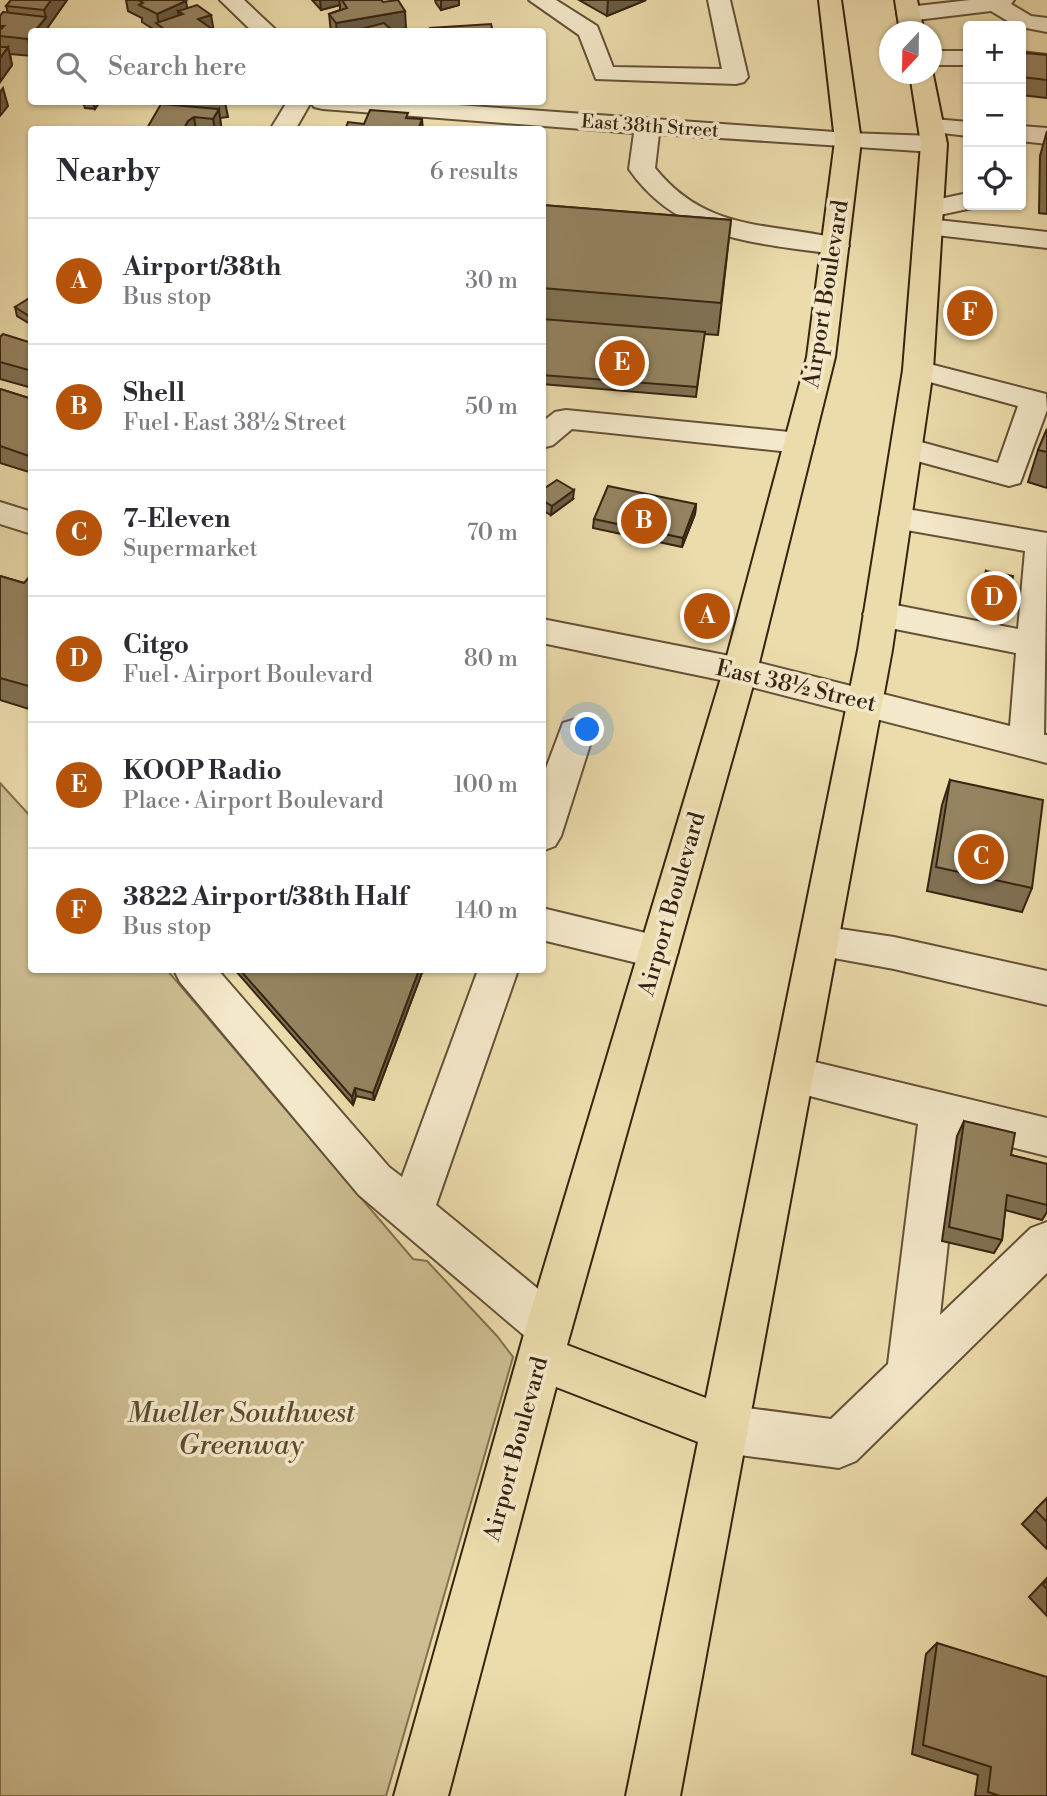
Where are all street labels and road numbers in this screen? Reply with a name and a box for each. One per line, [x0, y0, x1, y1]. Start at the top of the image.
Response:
street label: East 38th Street [580, 109, 720, 143]
street label: Airport Boulevard [797, 198, 855, 391]
street label: East 38½ Street [713, 654, 879, 718]
street label: Airport Boulevard [632, 809, 712, 1000]
street label: Airport Boulevard [478, 1354, 554, 1545]

